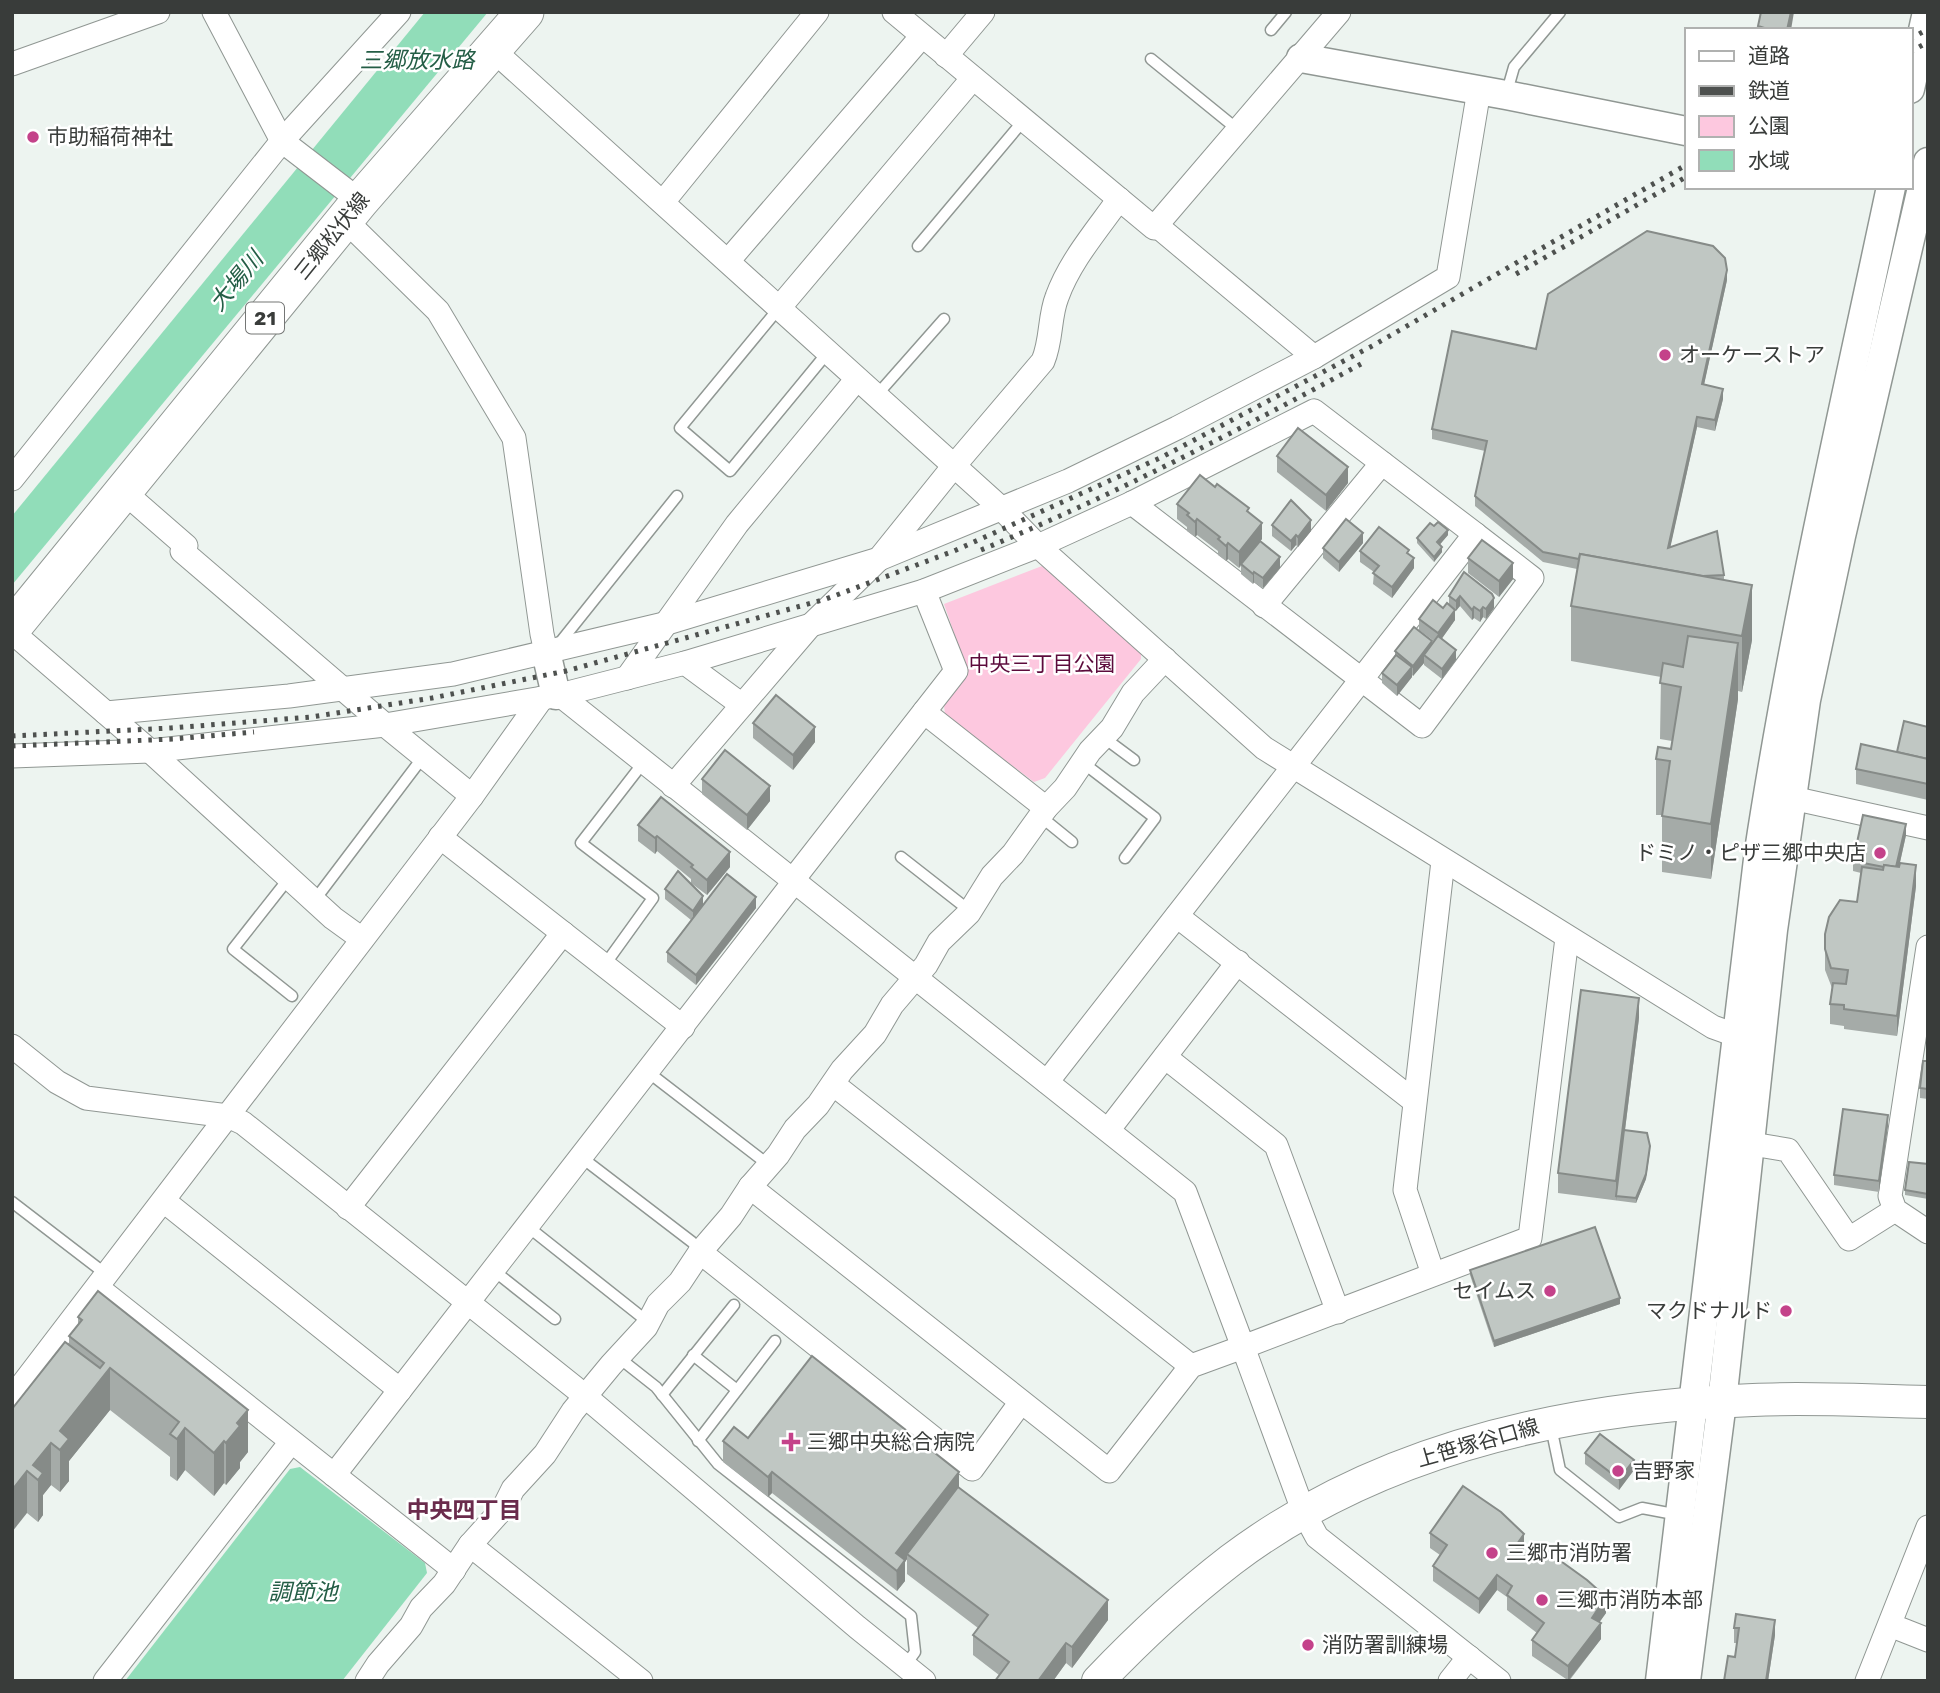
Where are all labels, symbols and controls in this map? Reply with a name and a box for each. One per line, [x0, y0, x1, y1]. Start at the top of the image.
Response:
legend [1685, 28, 1912, 189]
text: 道路 [1748, 43, 1790, 68]
water label: 三郷放水路 [360, 46, 477, 74]
text: 鉄道 [1748, 78, 1790, 103]
text: 公園 [1748, 113, 1790, 138]
place label: 市助稲荷神社 [47, 124, 173, 149]
marker: 市助稲荷神社 [25, 129, 41, 145]
text: 水域 [1748, 148, 1790, 173]
street label: 三郷松伏線 [289, 187, 374, 284]
water label: 大場川 [203, 243, 271, 316]
road number: 21 [246, 302, 284, 334]
place label: オーケーストア [1679, 342, 1825, 367]
marker: オーケーストア [1657, 347, 1673, 363]
park label: 中央三丁目公園 [969, 651, 1116, 676]
place label: ドミノ・ピザ三郷中央店 [1635, 840, 1866, 865]
marker: ドミノ・ピザ三郷中央店 [1872, 845, 1888, 861]
place label: セイムス [1452, 1278, 1536, 1303]
marker: セイムス [1542, 1283, 1558, 1299]
place label: マクドナルド [1646, 1298, 1772, 1323]
marker: マクドナルド [1778, 1303, 1794, 1319]
street label: 上笹塚谷口線 [1414, 1413, 1542, 1472]
place label: 三郷中央総合病院 [807, 1429, 975, 1454]
marker: 三郷中央総合病院 [781, 1432, 801, 1452]
place label: 吉野家 [1632, 1458, 1695, 1483]
marker: 吉野家 [1610, 1463, 1626, 1479]
district label: 中央四丁目 [407, 1496, 522, 1524]
place label: 三郷市消防署 [1506, 1540, 1632, 1565]
marker: 三郷市消防署 [1484, 1545, 1500, 1561]
water label: 調節池 [269, 1578, 340, 1606]
place label: 三郷市消防本部 [1556, 1587, 1703, 1612]
marker: 三郷市消防本部 [1534, 1592, 1550, 1608]
place label: 消防署訓練場 [1322, 1632, 1448, 1657]
marker: 消防署訓練場 [1300, 1637, 1316, 1653]

